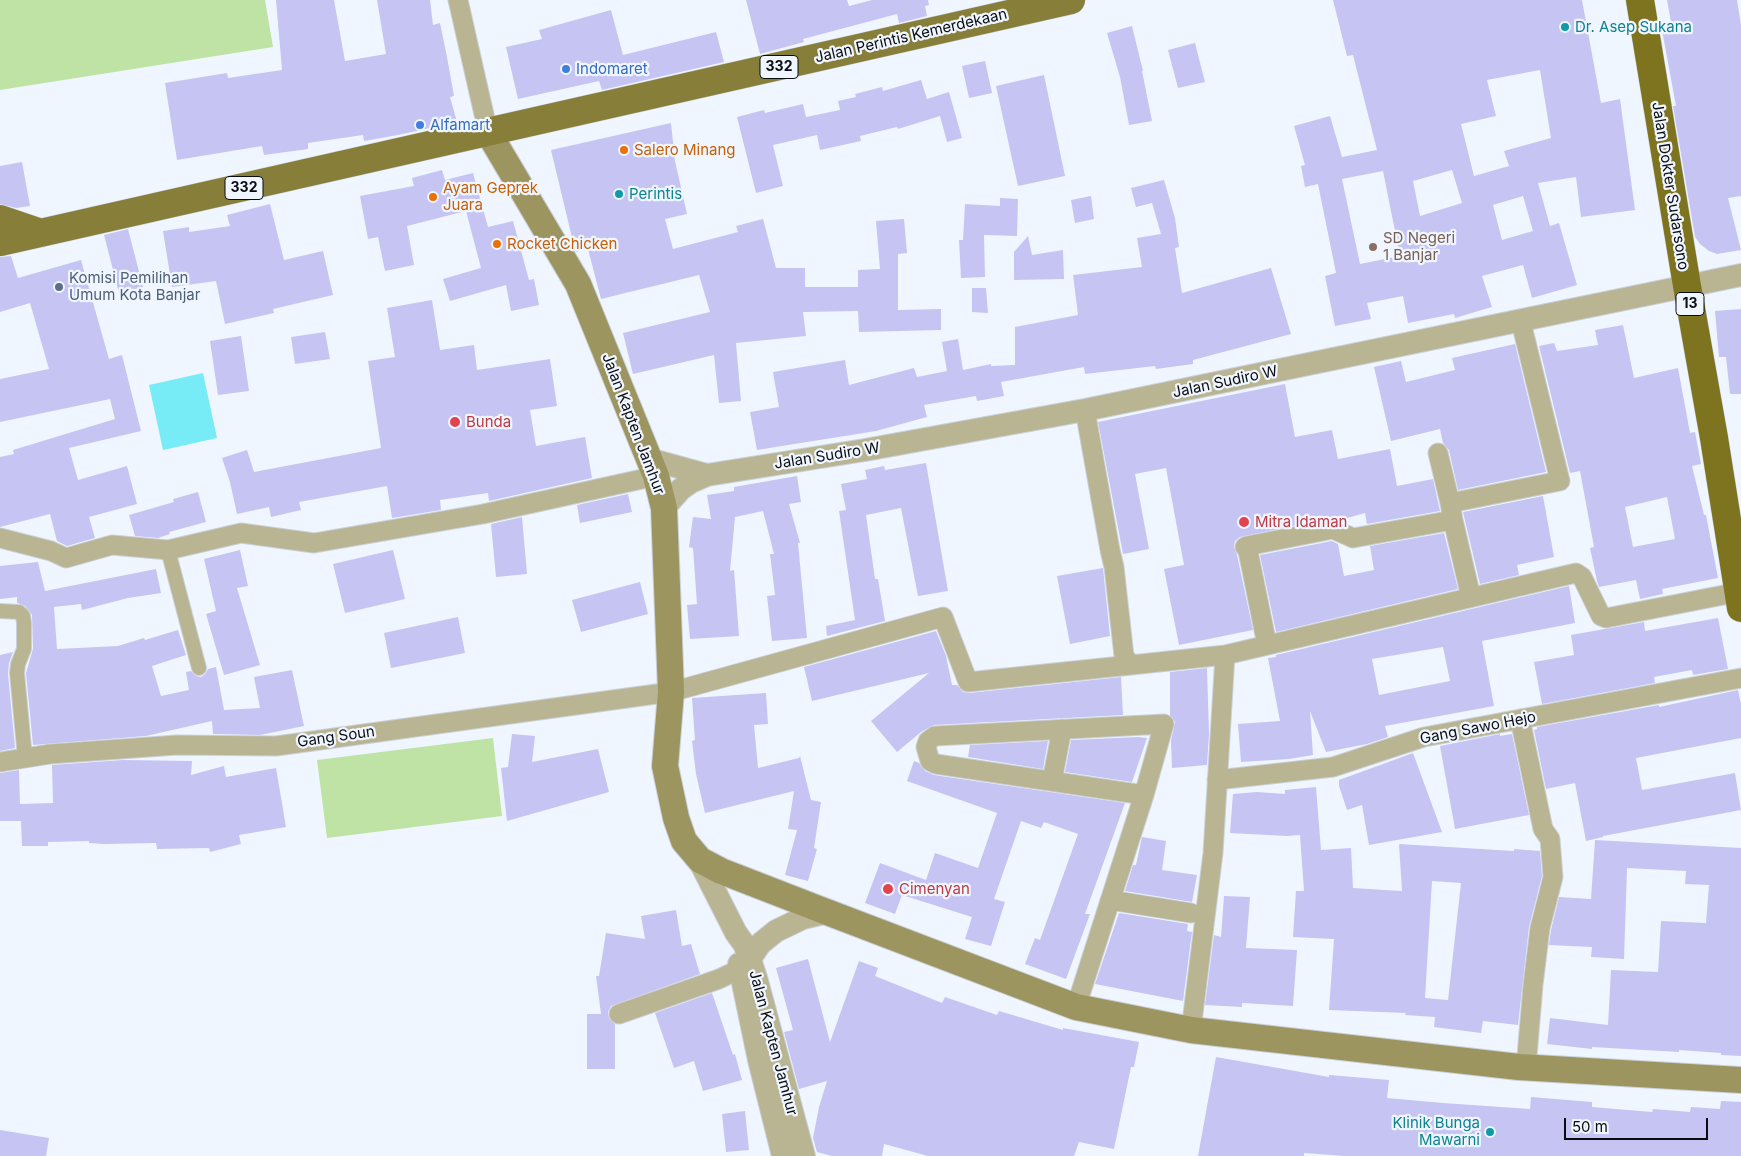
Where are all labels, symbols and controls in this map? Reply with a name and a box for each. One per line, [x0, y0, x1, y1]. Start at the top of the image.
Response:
street label: Jalan Perintis Kemerdekaan [813, 5, 1009, 67]
place label: Dr. Asep Sukana [1575, 18, 1692, 36]
marker: Dr. Asep Sukana [1559, 21, 1571, 33]
road number: 332 [760, 56, 798, 78]
place label: Indomaret [576, 60, 648, 78]
marker: Indomaret [560, 63, 572, 75]
street label: Jalan Dokter Sudarsono [1648, 101, 1692, 271]
place label: Alfamart [430, 116, 490, 134]
marker: Alfamart [414, 119, 426, 131]
place label: Salero Minang [634, 141, 736, 159]
marker: Salero Minang [618, 144, 630, 156]
road number: 332 [225, 177, 263, 200]
place label: Ayam Geprek Juara [443, 179, 538, 214]
place label: Perintis [629, 185, 682, 203]
marker: Perintis [613, 188, 625, 200]
marker: Ayam Geprek Juara [427, 191, 439, 203]
place label: SD Negeri 1 Banjar [1383, 229, 1455, 264]
place label: Rocket Chicken [507, 235, 617, 253]
marker: Rocket Chicken [491, 238, 503, 250]
marker: SD Negeri 1 Banjar [1367, 241, 1379, 253]
place label: Komisi Pemilihan Umum Kota Banjar [69, 269, 200, 304]
marker: Komisi Pemilihan Umum Kota Banjar [53, 281, 65, 293]
road number: 13 [1676, 292, 1704, 316]
street label: Jalan Kapten Jamhur [598, 351, 668, 497]
street label: Jalan Sudiro W [1171, 362, 1279, 402]
place label: Bunda [466, 413, 511, 431]
marker: Bunda [448, 415, 462, 429]
street label: Jalan Sudiro W [773, 439, 881, 473]
place label: Mitra Idaman [1255, 513, 1347, 531]
marker: Mitra Idaman [1237, 515, 1251, 529]
street label: Gang Sawo Hejo [1419, 708, 1537, 748]
street label: Gang Soun [296, 723, 376, 751]
place label: Cimenyan [899, 880, 970, 898]
marker: Cimenyan [881, 882, 895, 896]
street label: Jalan Kapten Jamhur [745, 968, 801, 1118]
scale bar [1566, 1108, 1710, 1140]
place label: Klinik Bunga Mawarni [1393, 1114, 1480, 1149]
text: 50 m [1572, 1117, 1608, 1136]
marker: Klinik Bunga Mawarni [1484, 1126, 1496, 1138]

